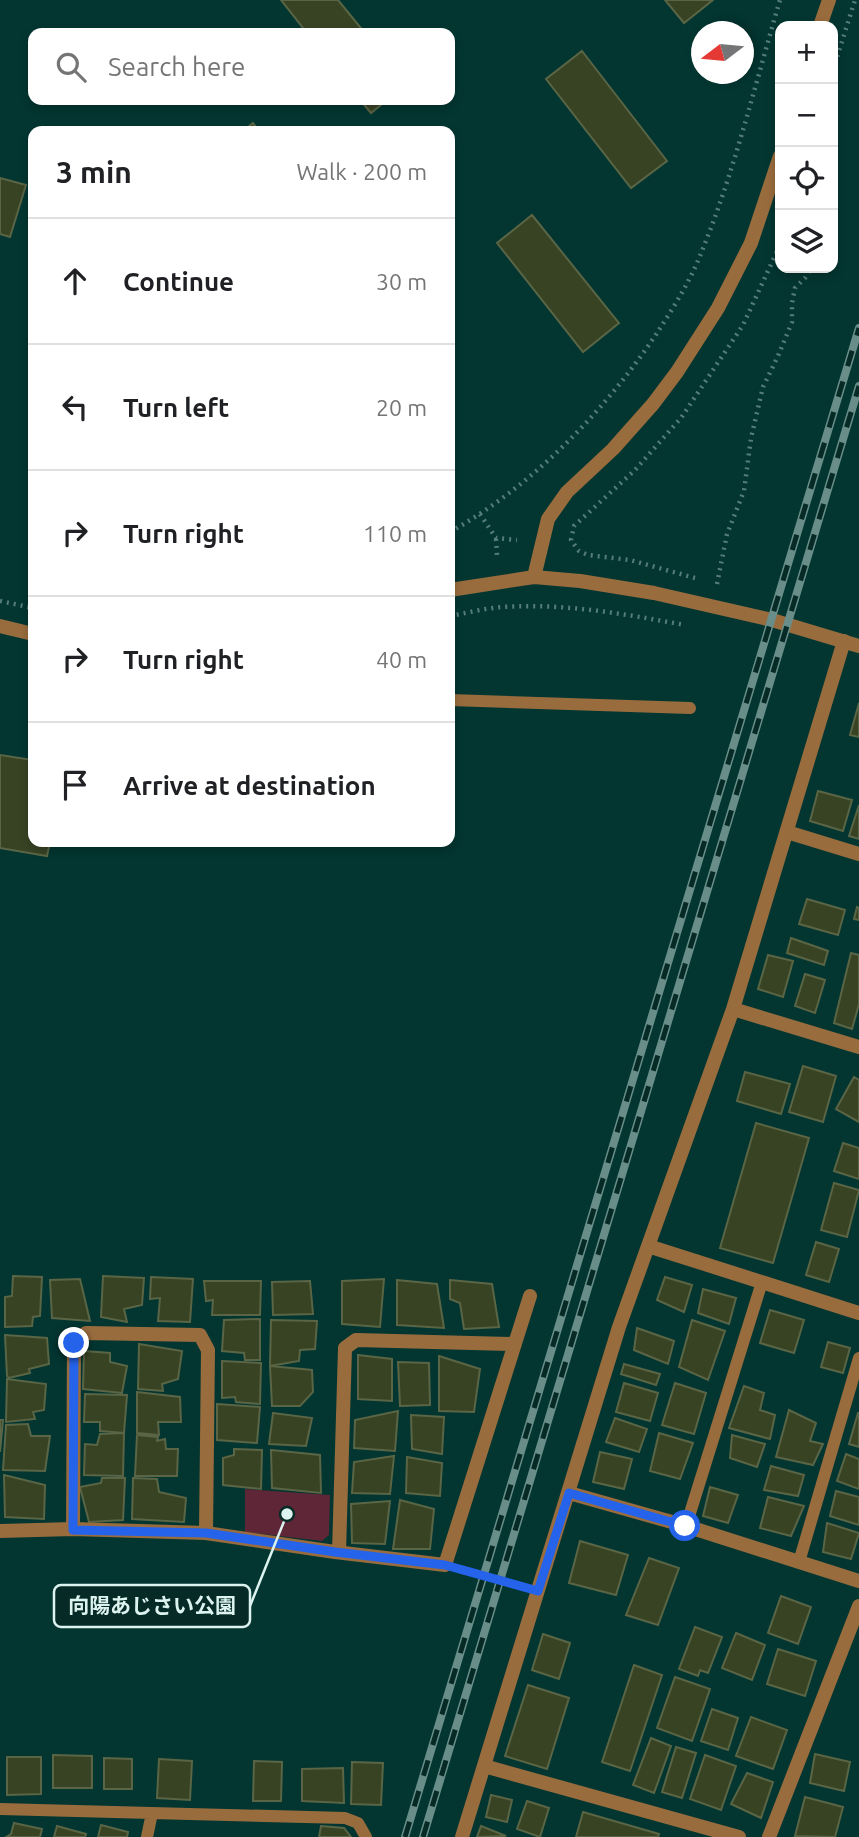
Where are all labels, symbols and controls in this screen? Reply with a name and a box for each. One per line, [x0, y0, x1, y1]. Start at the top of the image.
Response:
north arrow [691, 21, 754, 84]
map controls [775, 21, 838, 273]
button: + [775, 21, 838, 84]
search box [28, 28, 455, 105]
icon: search [52, 48, 90, 86]
text: Search here [108, 52, 245, 81]
button: − [775, 84, 838, 147]
button: locate [775, 147, 838, 210]
text: 3 min [56, 155, 132, 189]
text: Walk · 200 m [296, 159, 427, 184]
button: layers [775, 210, 838, 273]
icon: ahead [56, 262, 94, 300]
text: Continue [123, 267, 234, 296]
text: 30 m [376, 269, 427, 294]
icon: left [56, 388, 94, 426]
text: Turn left [123, 393, 229, 422]
text: 20 m [376, 395, 427, 420]
icon: right [56, 514, 94, 552]
text: Turn right [123, 519, 244, 548]
text: 110 m [363, 521, 427, 546]
icon: right [56, 640, 94, 678]
text: Turn right [123, 645, 244, 674]
text: 40 m [376, 647, 427, 672]
icon: arrive [56, 766, 94, 804]
text: Arrive at destination [123, 771, 376, 800]
route end [58, 1327, 89, 1358]
route start [669, 1510, 700, 1541]
callout: 向陽あじさい公園 [54, 1585, 250, 1627]
text: 向陽あじさい公園 [68, 1593, 236, 1617]

